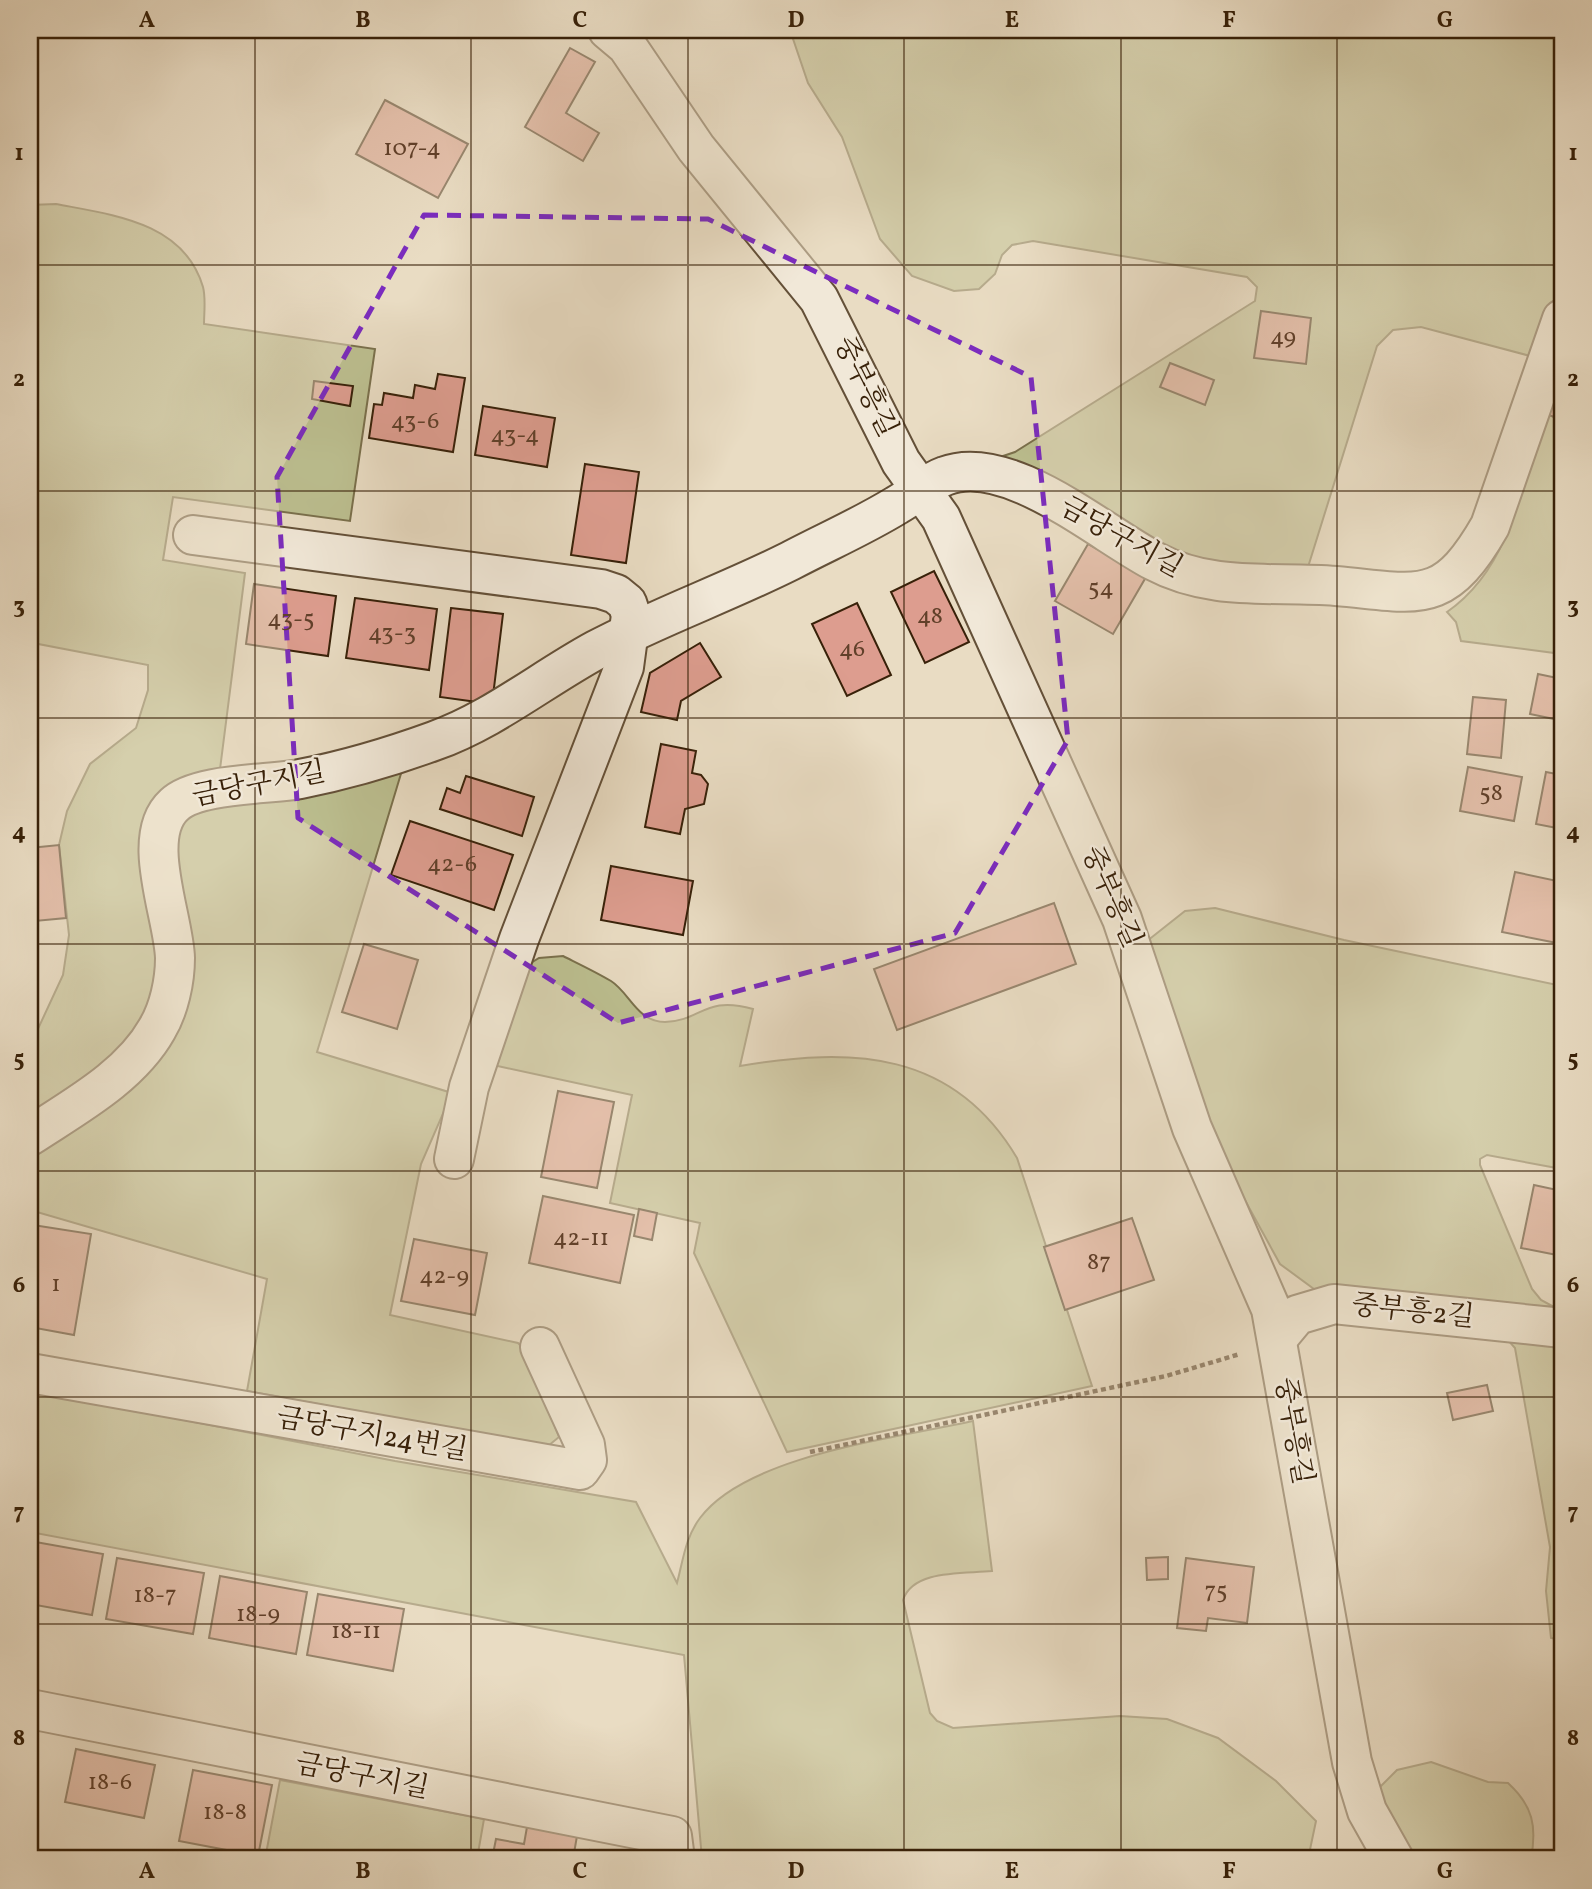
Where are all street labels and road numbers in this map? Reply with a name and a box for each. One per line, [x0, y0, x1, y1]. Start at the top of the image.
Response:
street label: 중부흥길 [824, 330, 906, 444]
street label: 금당구지길 [1052, 488, 1190, 588]
street label: 금당구지길 [189, 753, 329, 817]
street label: 중부흥길 [1071, 840, 1151, 954]
street label: 중부흥2길 [1350, 1286, 1476, 1338]
street label: 중부흥길 [1264, 1374, 1322, 1488]
street label: 금당구지24번길 [273, 1399, 471, 1471]
street label: 금당구지길 [292, 1745, 432, 1809]

